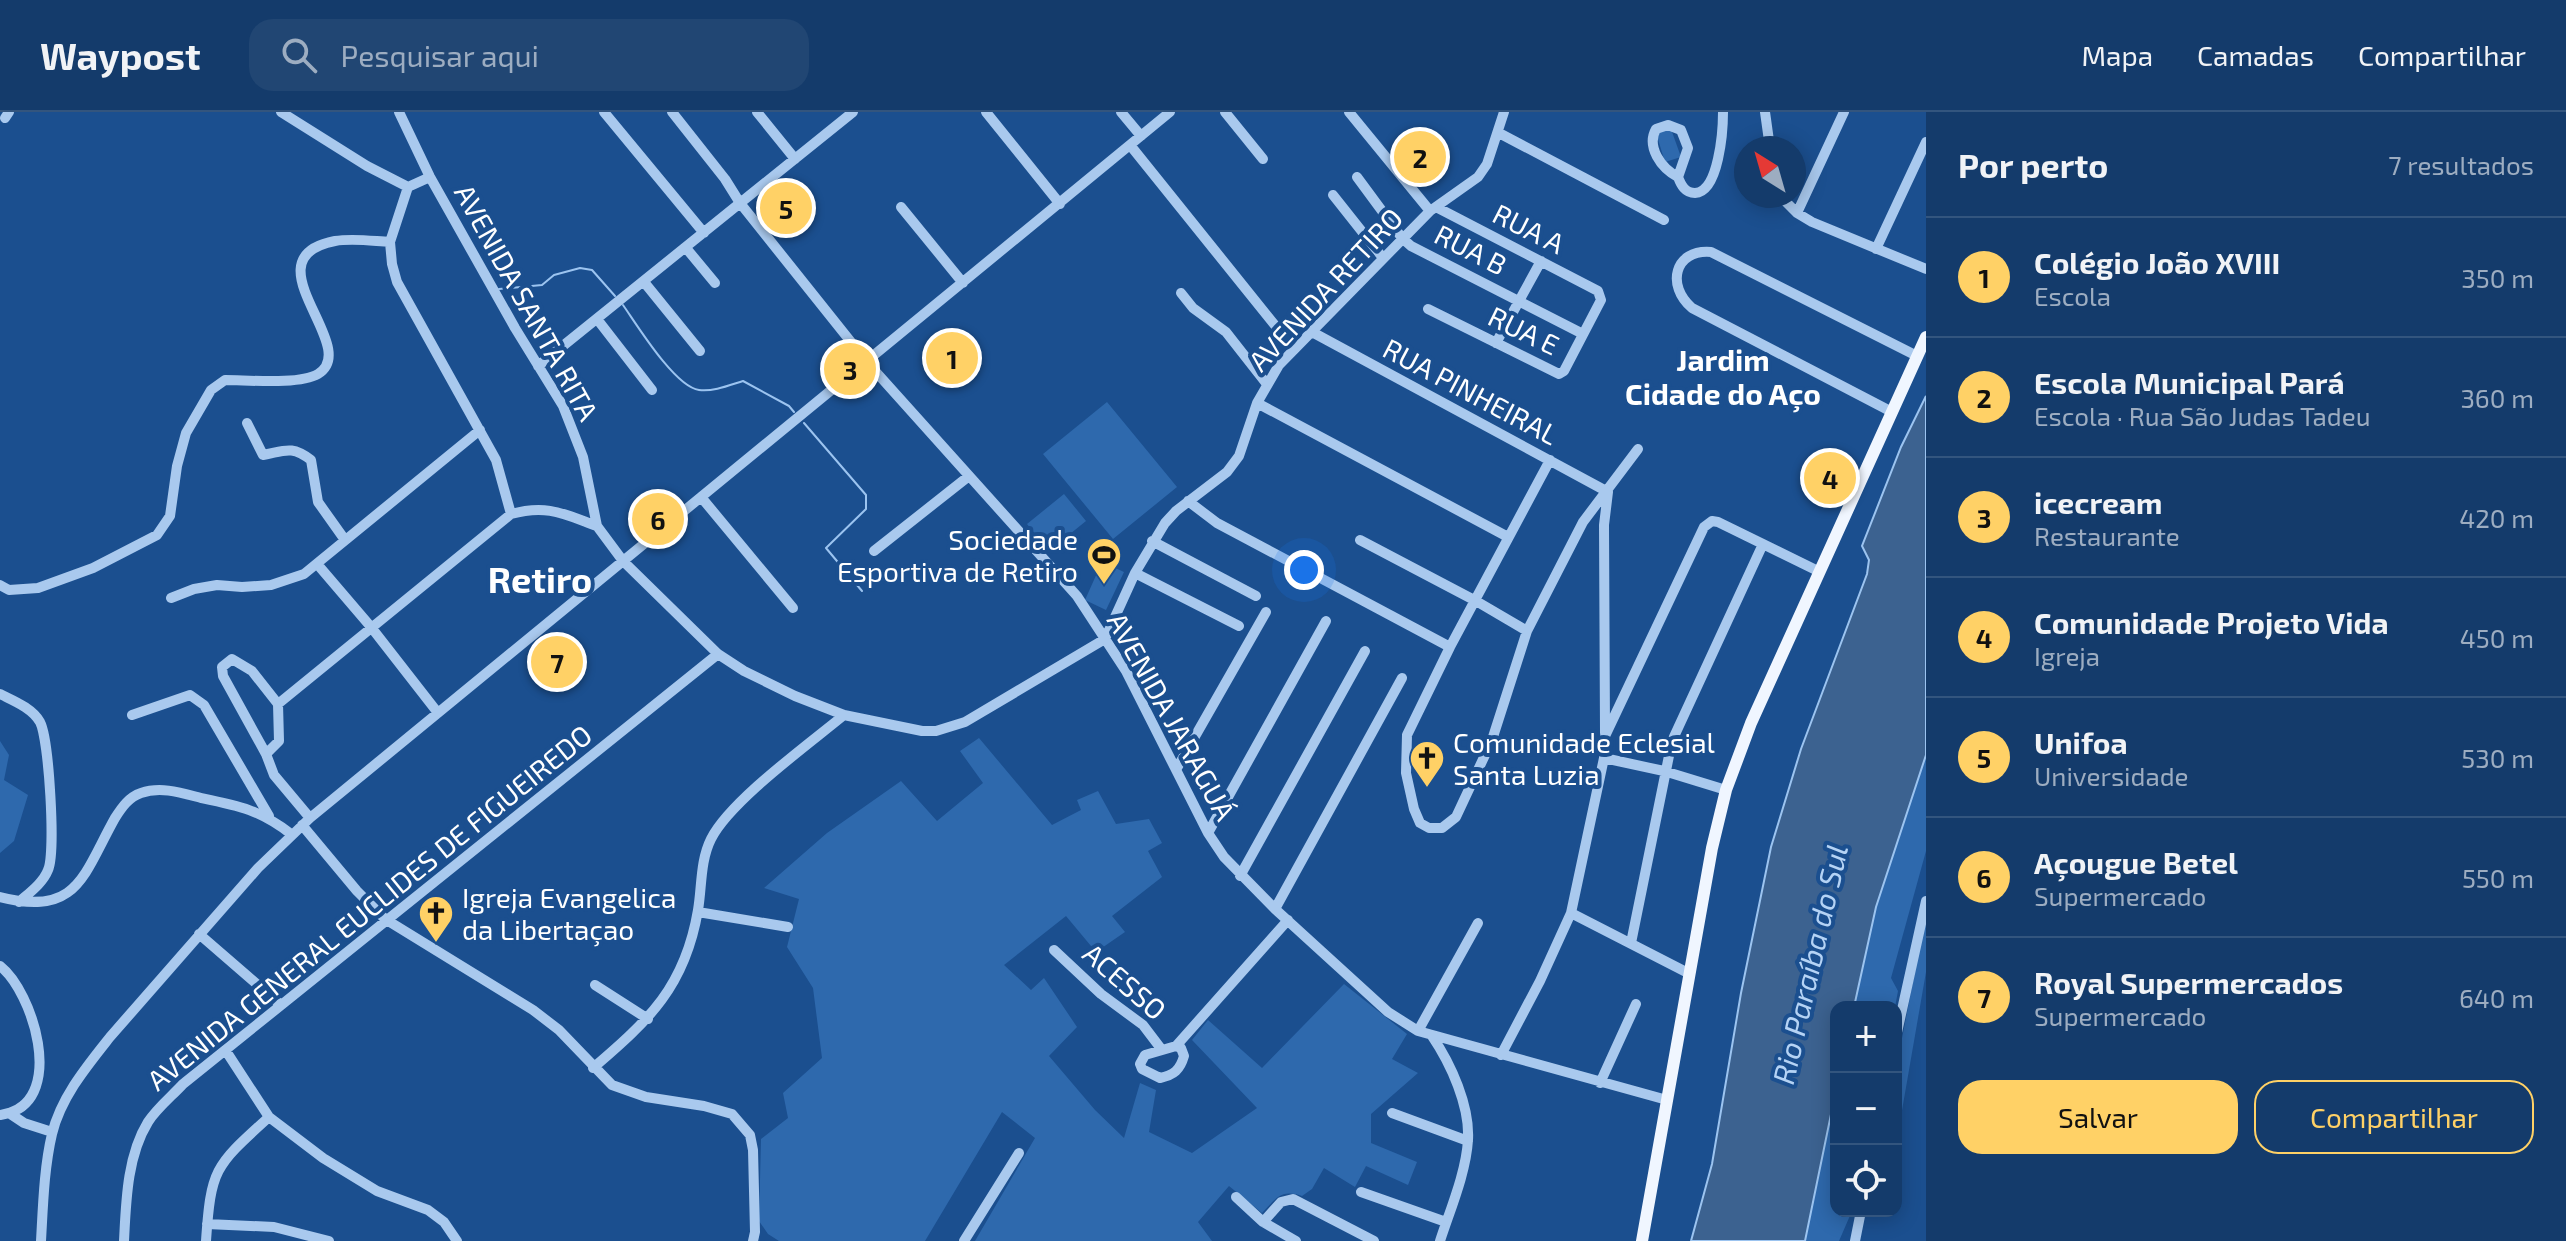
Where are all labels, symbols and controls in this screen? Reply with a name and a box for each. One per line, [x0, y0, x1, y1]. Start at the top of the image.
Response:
search box [249, 19, 809, 91]
text: Waypost [40, 32, 201, 78]
icon: search [277, 33, 321, 77]
text: Pesquisar aqui [341, 37, 539, 73]
text: Mapa [2082, 38, 2153, 72]
text: Camadas [2197, 38, 2314, 72]
text: Compartilhar [2358, 38, 2526, 72]
pin: 2 [1394, 127, 1446, 187]
north arrow [1734, 136, 1806, 208]
text: Por perto [1958, 144, 2108, 185]
text: 7 resultados [2388, 149, 2534, 180]
street label: AVENIDA SANTA RITA [448, 178, 606, 427]
pin: 5 [760, 178, 812, 238]
street label: RUA A [1488, 196, 1571, 261]
street label: AVENIDA RETIRO [1241, 200, 1409, 378]
street label: RUA B [1429, 217, 1513, 281]
text: Colégio João XVIII [2034, 244, 2280, 280]
text: 1 [1978, 262, 1990, 293]
text: 350 m [2461, 262, 2534, 293]
text: Escola [2034, 280, 2111, 311]
street label: RUA E [1483, 298, 1565, 362]
pin: 1 [926, 328, 978, 388]
street label: RUA PINHEIRAL [1378, 331, 1564, 451]
pin: 3 [824, 339, 876, 399]
district label: Jardim Cidade do Aço [1625, 341, 1821, 413]
text: Escola Municipal Pará [2034, 364, 2345, 400]
text: 2 [1976, 382, 1992, 413]
text: 360 m [2460, 382, 2534, 413]
text: Escola · Rua São Judas Tadeu [2034, 400, 2371, 431]
pin: 4 [1804, 448, 1856, 508]
text: icecream [2034, 484, 2163, 520]
pin: 6 [632, 489, 684, 549]
text: 3 [1977, 502, 1991, 533]
text: 420 m [2459, 502, 2534, 533]
text: Restaurante [2034, 520, 2180, 551]
place label: Sociedade Esportiva de Retiro [837, 522, 1078, 588]
sports icon: Sociedade Esportiva de Retiro [1085, 536, 1123, 586]
your location [1284, 550, 1324, 590]
district label: Retiro [488, 557, 592, 600]
text: Comunidade Projeto Vida [2034, 604, 2389, 640]
street label: AVENIDA JARAGUÁ [1101, 606, 1243, 826]
text: 4 [1976, 622, 1992, 653]
text: 450 m [2460, 622, 2534, 653]
pin: 7 [531, 632, 583, 692]
text: Igreja [2034, 640, 2100, 671]
street label: AVENIDA GENERAL EUCLIDES DE FIGUEIREDO [140, 717, 598, 1097]
text: Unifoa [2034, 724, 2128, 760]
place label: Comunidade Eclesial Santa Luzia [1453, 725, 1716, 791]
church icon: Comunidade Eclesial Santa Luzia [1408, 739, 1446, 789]
text: 5 [1977, 742, 1991, 773]
text: 530 m [2461, 742, 2534, 773]
text: Universidade [2034, 760, 2189, 791]
water label: Rio Paraíba do Sul [1764, 841, 1854, 1087]
text: Açougue Betel [2034, 844, 2238, 880]
text: 6 [1976, 862, 1992, 893]
text: 550 m [2462, 862, 2534, 893]
place label: Igreja Evangelica da Libertaçao [462, 880, 676, 947]
text: Supermercado [2034, 880, 2206, 911]
church icon: Igreja Evangelica da Libertaçao [417, 894, 455, 944]
street label: ACESSO [1076, 936, 1174, 1026]
text: Royal Supermercados [2034, 964, 2343, 1000]
text: 7 [1977, 982, 1991, 1013]
text: 640 m [2459, 982, 2534, 1013]
text: Supermercado [2034, 1000, 2206, 1031]
map controls [1830, 1001, 1902, 1217]
button: + [1830, 1001, 1902, 1073]
button: − [1830, 1073, 1902, 1145]
button: Salvar [1958, 1080, 2238, 1154]
button: Compartilhar [2254, 1080, 2534, 1154]
button: locate [1830, 1145, 1902, 1217]

